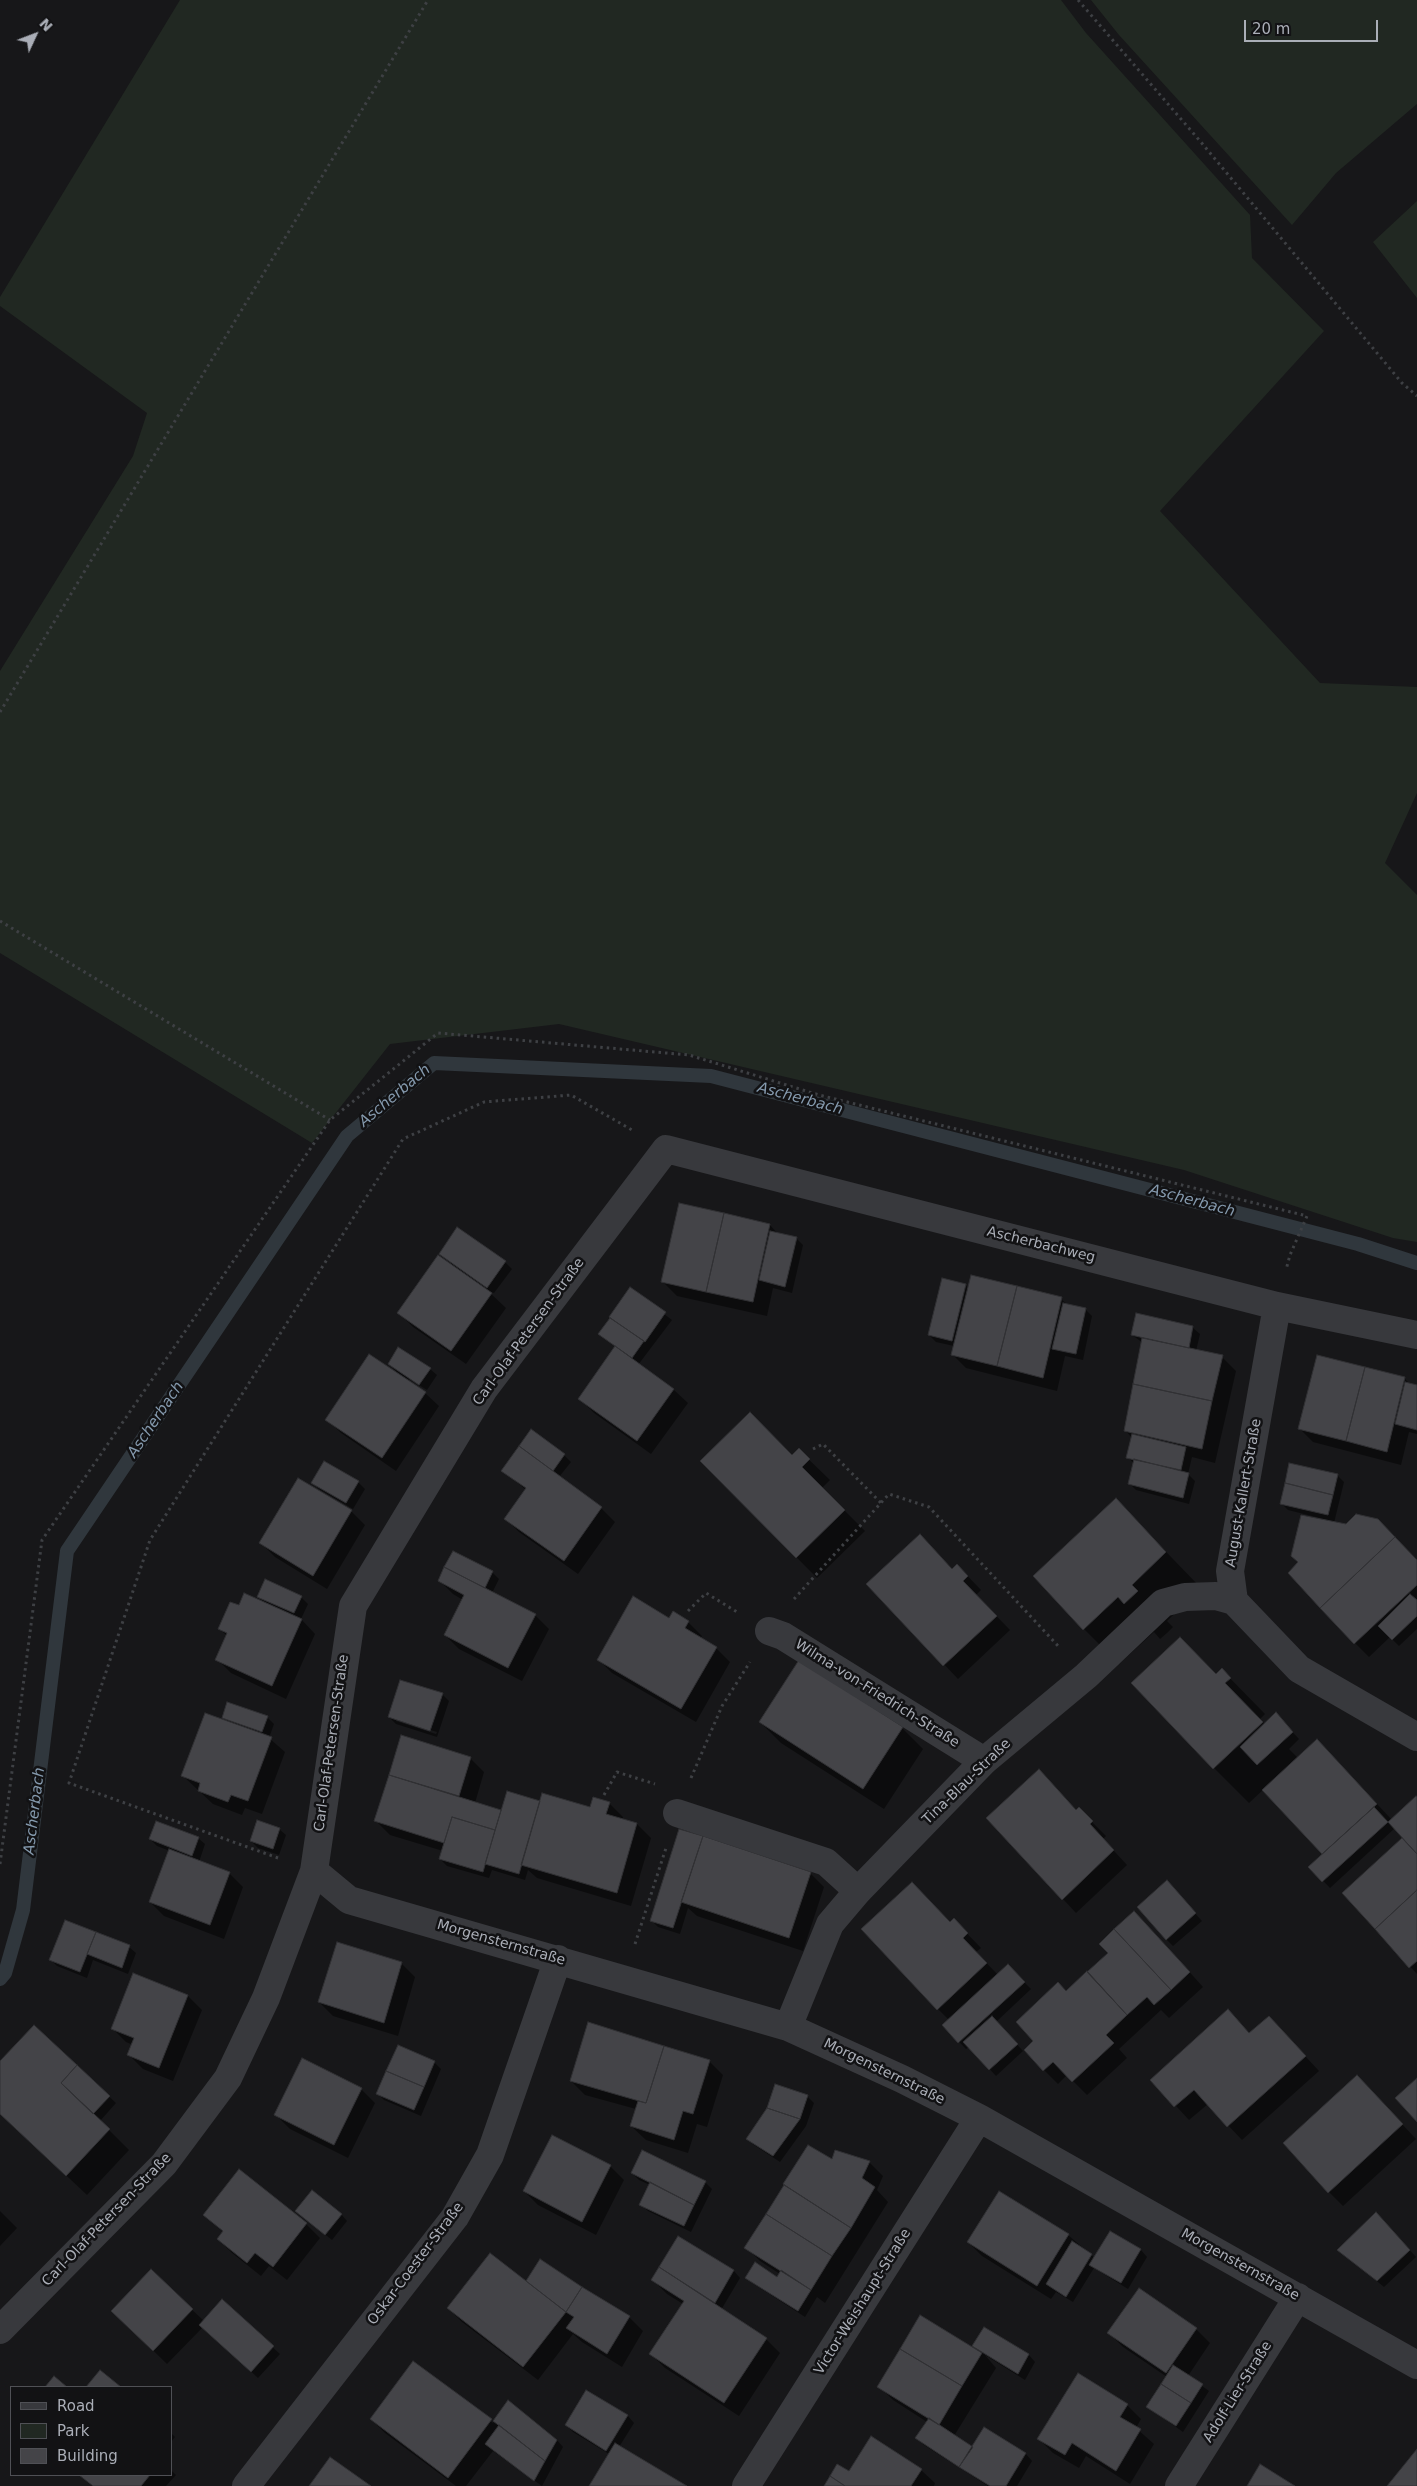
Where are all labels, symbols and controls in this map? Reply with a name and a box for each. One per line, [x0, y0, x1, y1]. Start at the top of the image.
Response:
north arrow [10, 10, 60, 60]
scale bar [1247, 10, 1381, 42]
text: N [36, 15, 56, 35]
text: 20 m [1252, 20, 1290, 38]
water label: Ascherbach [356, 1061, 434, 1131]
water label: Ascherbach [755, 1079, 845, 1119]
water label: Ascherbach [1147, 1181, 1237, 1221]
street label: Ascherbachweg [985, 1223, 1097, 1267]
street label: Carl-Olaf-Petersen-Straße [470, 1255, 588, 1409]
water label: Ascherbach [124, 1379, 188, 1461]
street label: August-Kallert-Straße [1223, 1417, 1265, 1569]
street label: Wilma-von-Friedrich-Straße [792, 1636, 962, 1752]
street label: Carl-Olaf-Petersen-Straße [311, 1653, 353, 1833]
street label: Tina-Blau-Straße [919, 1736, 1015, 1828]
water label: Ascherbach [21, 1766, 49, 1856]
street label: Morgensternstraße [435, 1917, 567, 1969]
street label: Morgensternstraße [821, 2035, 947, 2109]
street label: Carl-Olaf-Petersen-Straße [39, 2150, 175, 2290]
street label: Oskar-Coester-Straße [364, 2199, 468, 2329]
street label: Morgensternstraße [1178, 2225, 1302, 2305]
street label: Victor-Weishaupt-Straße [811, 2226, 915, 2378]
street label: Adolf-Lier-Straße [1200, 2338, 1276, 2446]
legend [10, 2386, 172, 2476]
text: Road [57, 2397, 95, 2415]
text: Park [57, 2422, 89, 2440]
text: Building [57, 2447, 118, 2465]

